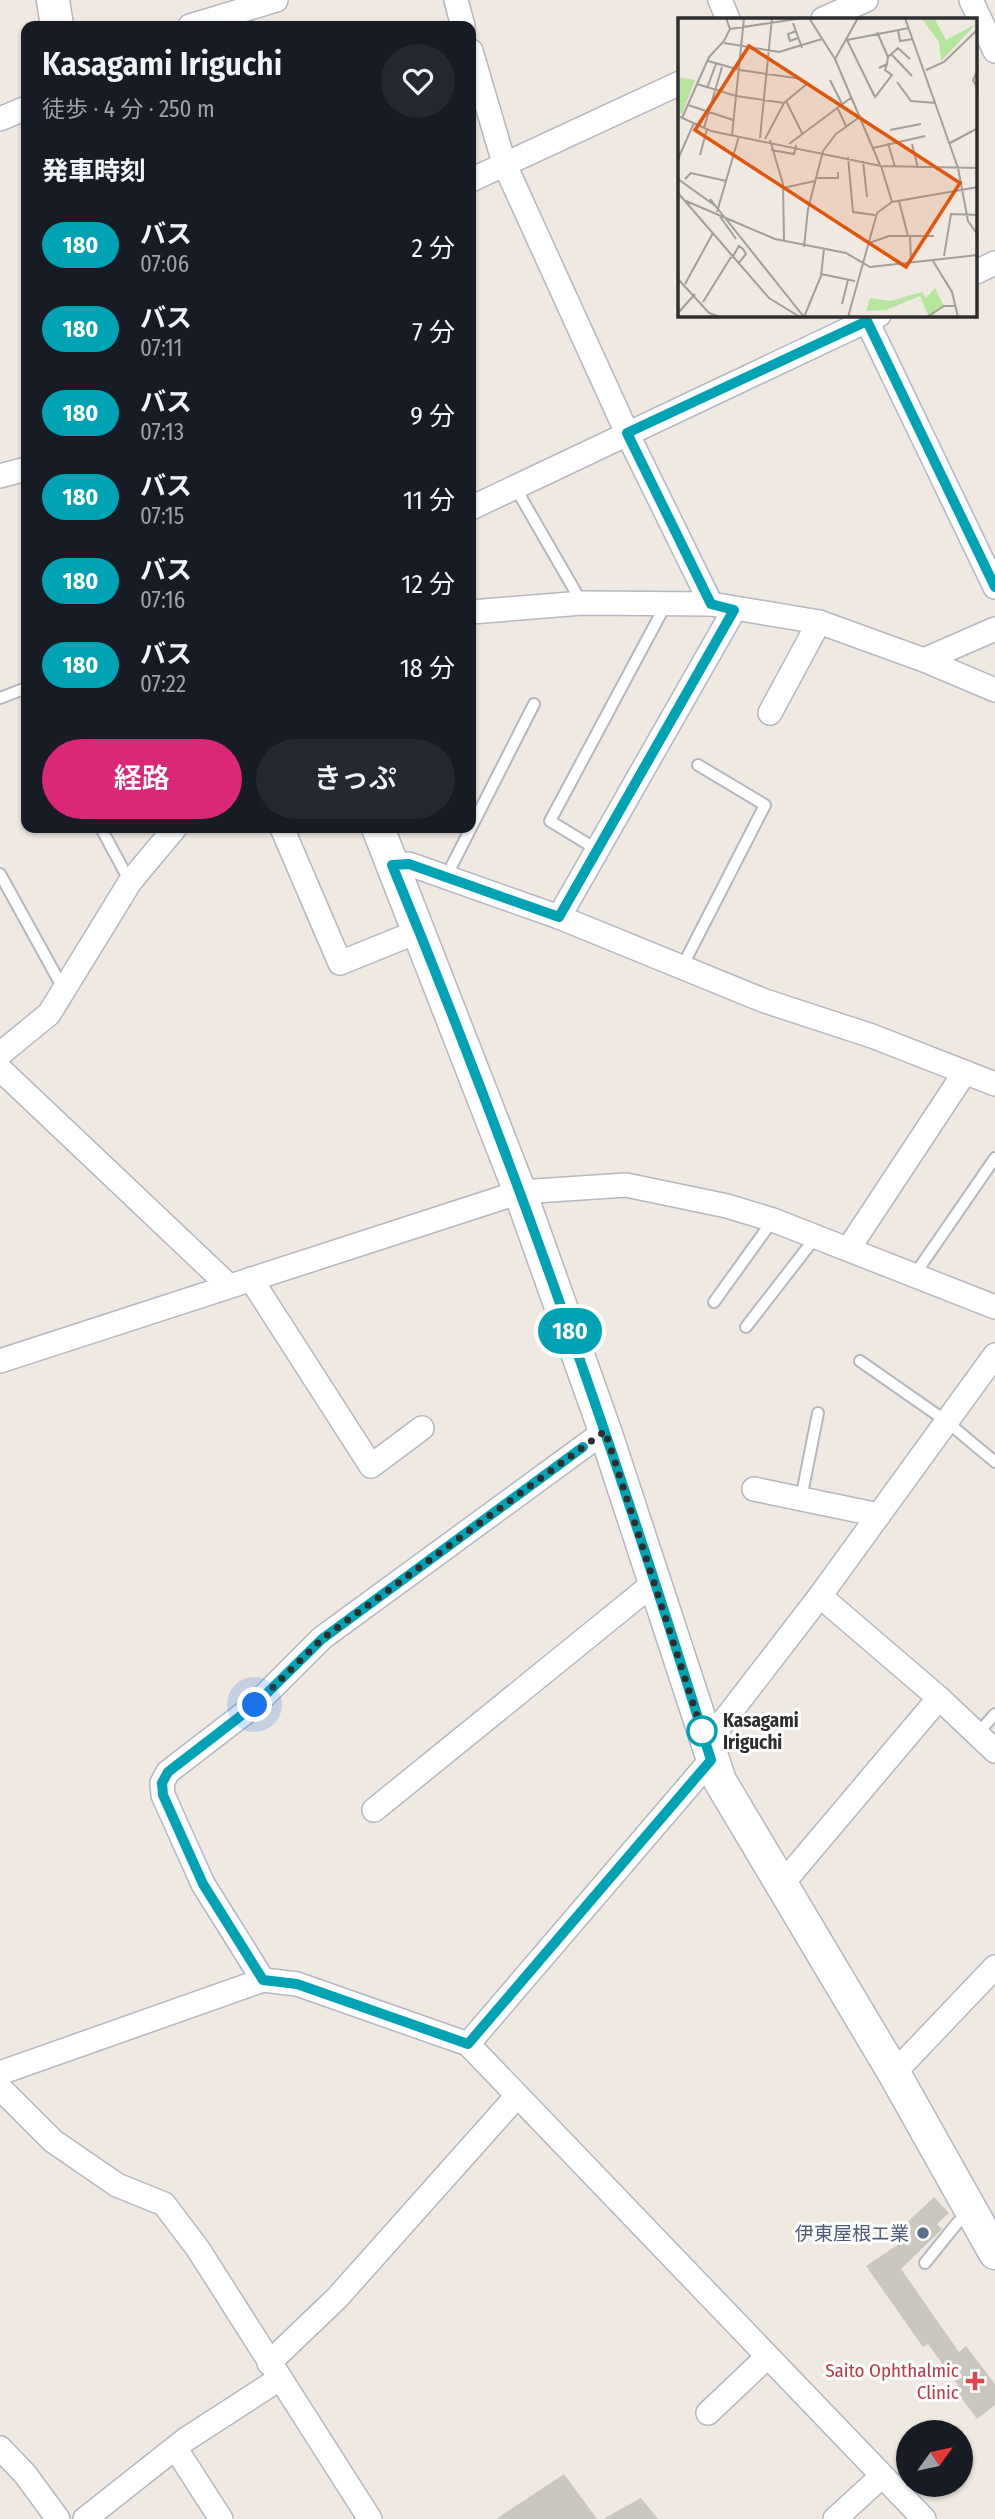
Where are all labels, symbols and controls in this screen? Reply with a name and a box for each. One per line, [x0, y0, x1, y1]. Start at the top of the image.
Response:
inset map [678, 18, 978, 317]
text: Kasagami Iriguchi [42, 44, 282, 84]
button: heart [381, 44, 455, 118]
text: 徒歩 · 4 分 · 250 m [42, 95, 215, 123]
text: 発車時刻 [42, 156, 146, 187]
text: バス [140, 219, 192, 250]
text: 180 [63, 231, 98, 259]
text: 2 分 [411, 233, 455, 264]
text: 07:06 [140, 250, 189, 278]
text: バス [140, 303, 192, 334]
text: 180 [63, 315, 98, 343]
text: 7 分 [412, 317, 455, 348]
text: 07:11 [140, 334, 182, 362]
text: バス [140, 387, 192, 418]
text: 180 [63, 399, 98, 427]
text: 9 分 [410, 401, 455, 432]
text: 07:13 [140, 418, 184, 446]
text: バス [140, 471, 192, 502]
text: 180 [63, 483, 98, 511]
text: 11 分 [403, 485, 455, 516]
text: 07:15 [140, 502, 184, 530]
text: バス [140, 555, 192, 586]
text: 180 [63, 567, 98, 595]
text: 12 分 [401, 569, 455, 600]
text: 07:16 [140, 586, 185, 614]
text: バス [140, 639, 192, 670]
text: 180 [63, 651, 98, 679]
text: 18 分 [400, 653, 455, 684]
text: 07:22 [140, 670, 186, 698]
button: 経路 [42, 739, 242, 819]
button: きっぷ [256, 739, 455, 819]
line badge: 180 [530, 1308, 610, 1354]
text: 180 [552, 1317, 588, 1345]
your location [237, 1687, 272, 1722]
place label: Kasagami Iriguchi [723, 1709, 799, 1754]
marker: Kasagami Iriguchi [687, 1716, 717, 1746]
place label: 伊東屋根エ業 [795, 2222, 909, 2245]
marker: 伊東屋根エ業 [915, 2225, 931, 2241]
place label: Saito Ophthalmic Clinic [825, 2359, 959, 2404]
marker: Saito Ophthalmic Clinic [965, 2371, 985, 2391]
north arrow [896, 2420, 973, 2497]
map controls [896, 2420, 973, 2497]

